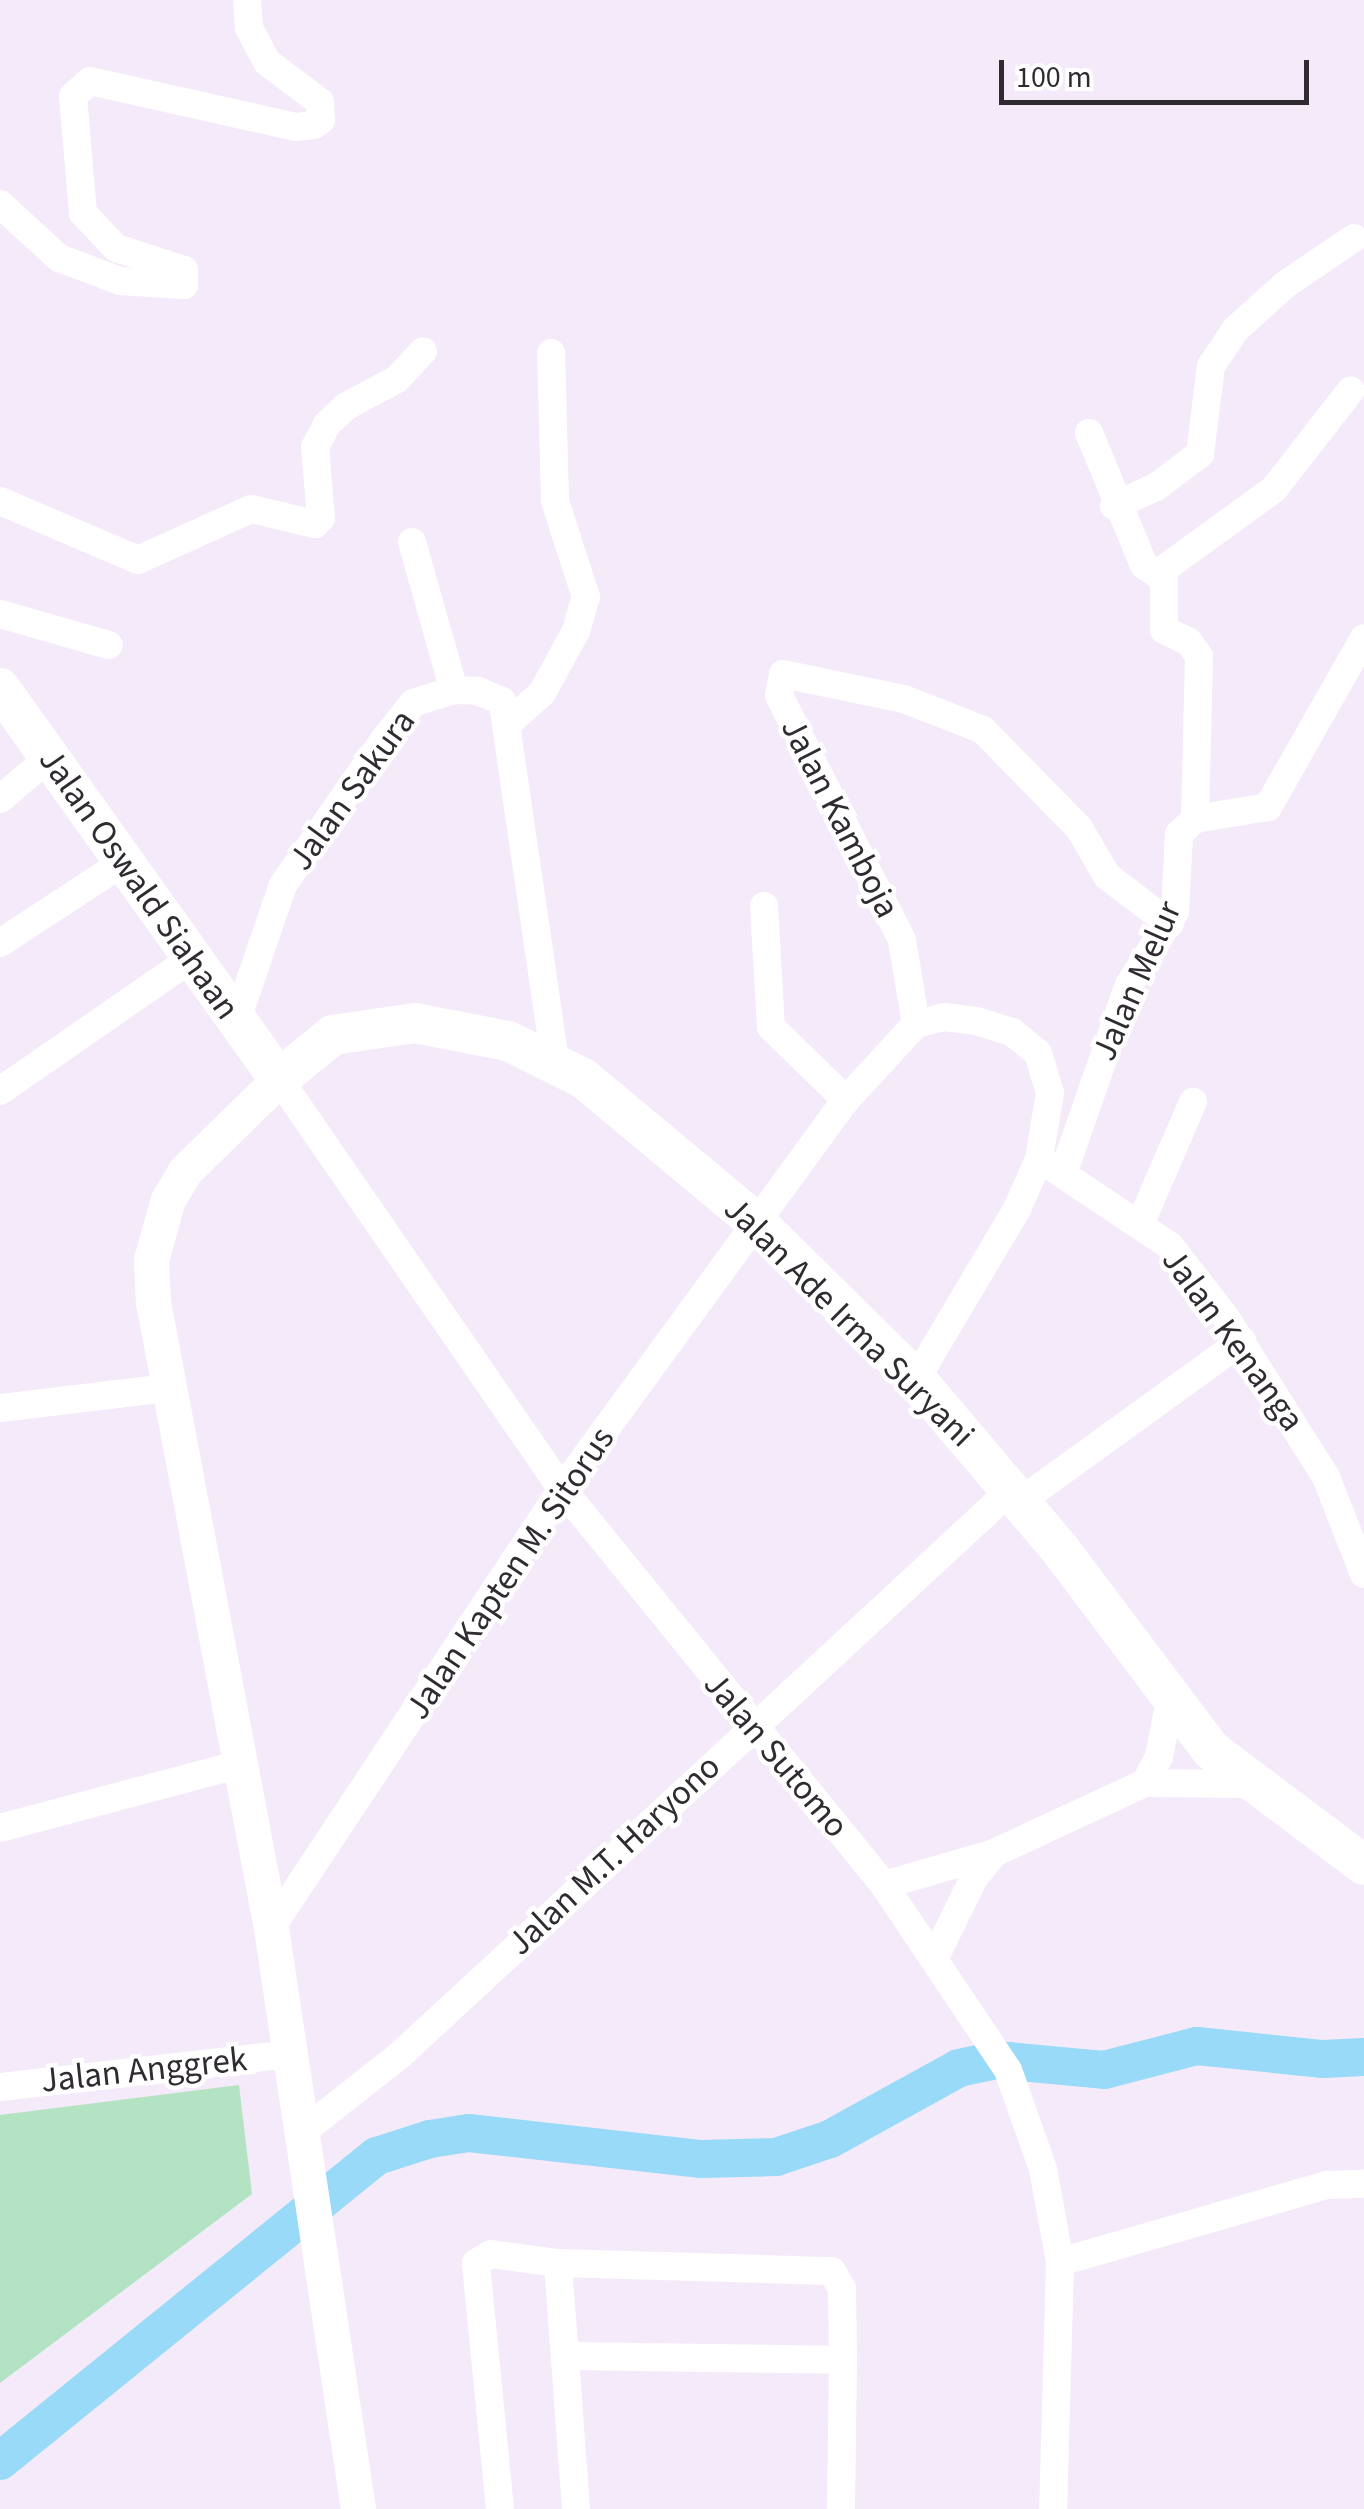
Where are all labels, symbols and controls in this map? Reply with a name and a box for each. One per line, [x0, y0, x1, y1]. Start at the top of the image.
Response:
scale bar [1004, 40, 1314, 102]
text: 100 m [1016, 56, 1092, 99]
street label: Jalan Sakura [280, 701, 424, 879]
street label: Jalan Kamboja [772, 711, 908, 925]
street label: Jalan Oswald Siahaan [30, 740, 248, 1028]
street label: Jalan Melur [1083, 895, 1191, 1067]
street label: Jalan Ade Irma Suryani [715, 1188, 983, 1456]
street label: Jalan Kenanga [1153, 1241, 1313, 1439]
street label: Jalan Kapten M. Sitorus [397, 1419, 623, 1727]
street label: Jalan Sutomo [695, 1664, 857, 1846]
street label: Jalan M.T. Haryono [499, 1746, 729, 1964]
street label: Jalan Anggrek [39, 2038, 249, 2102]

